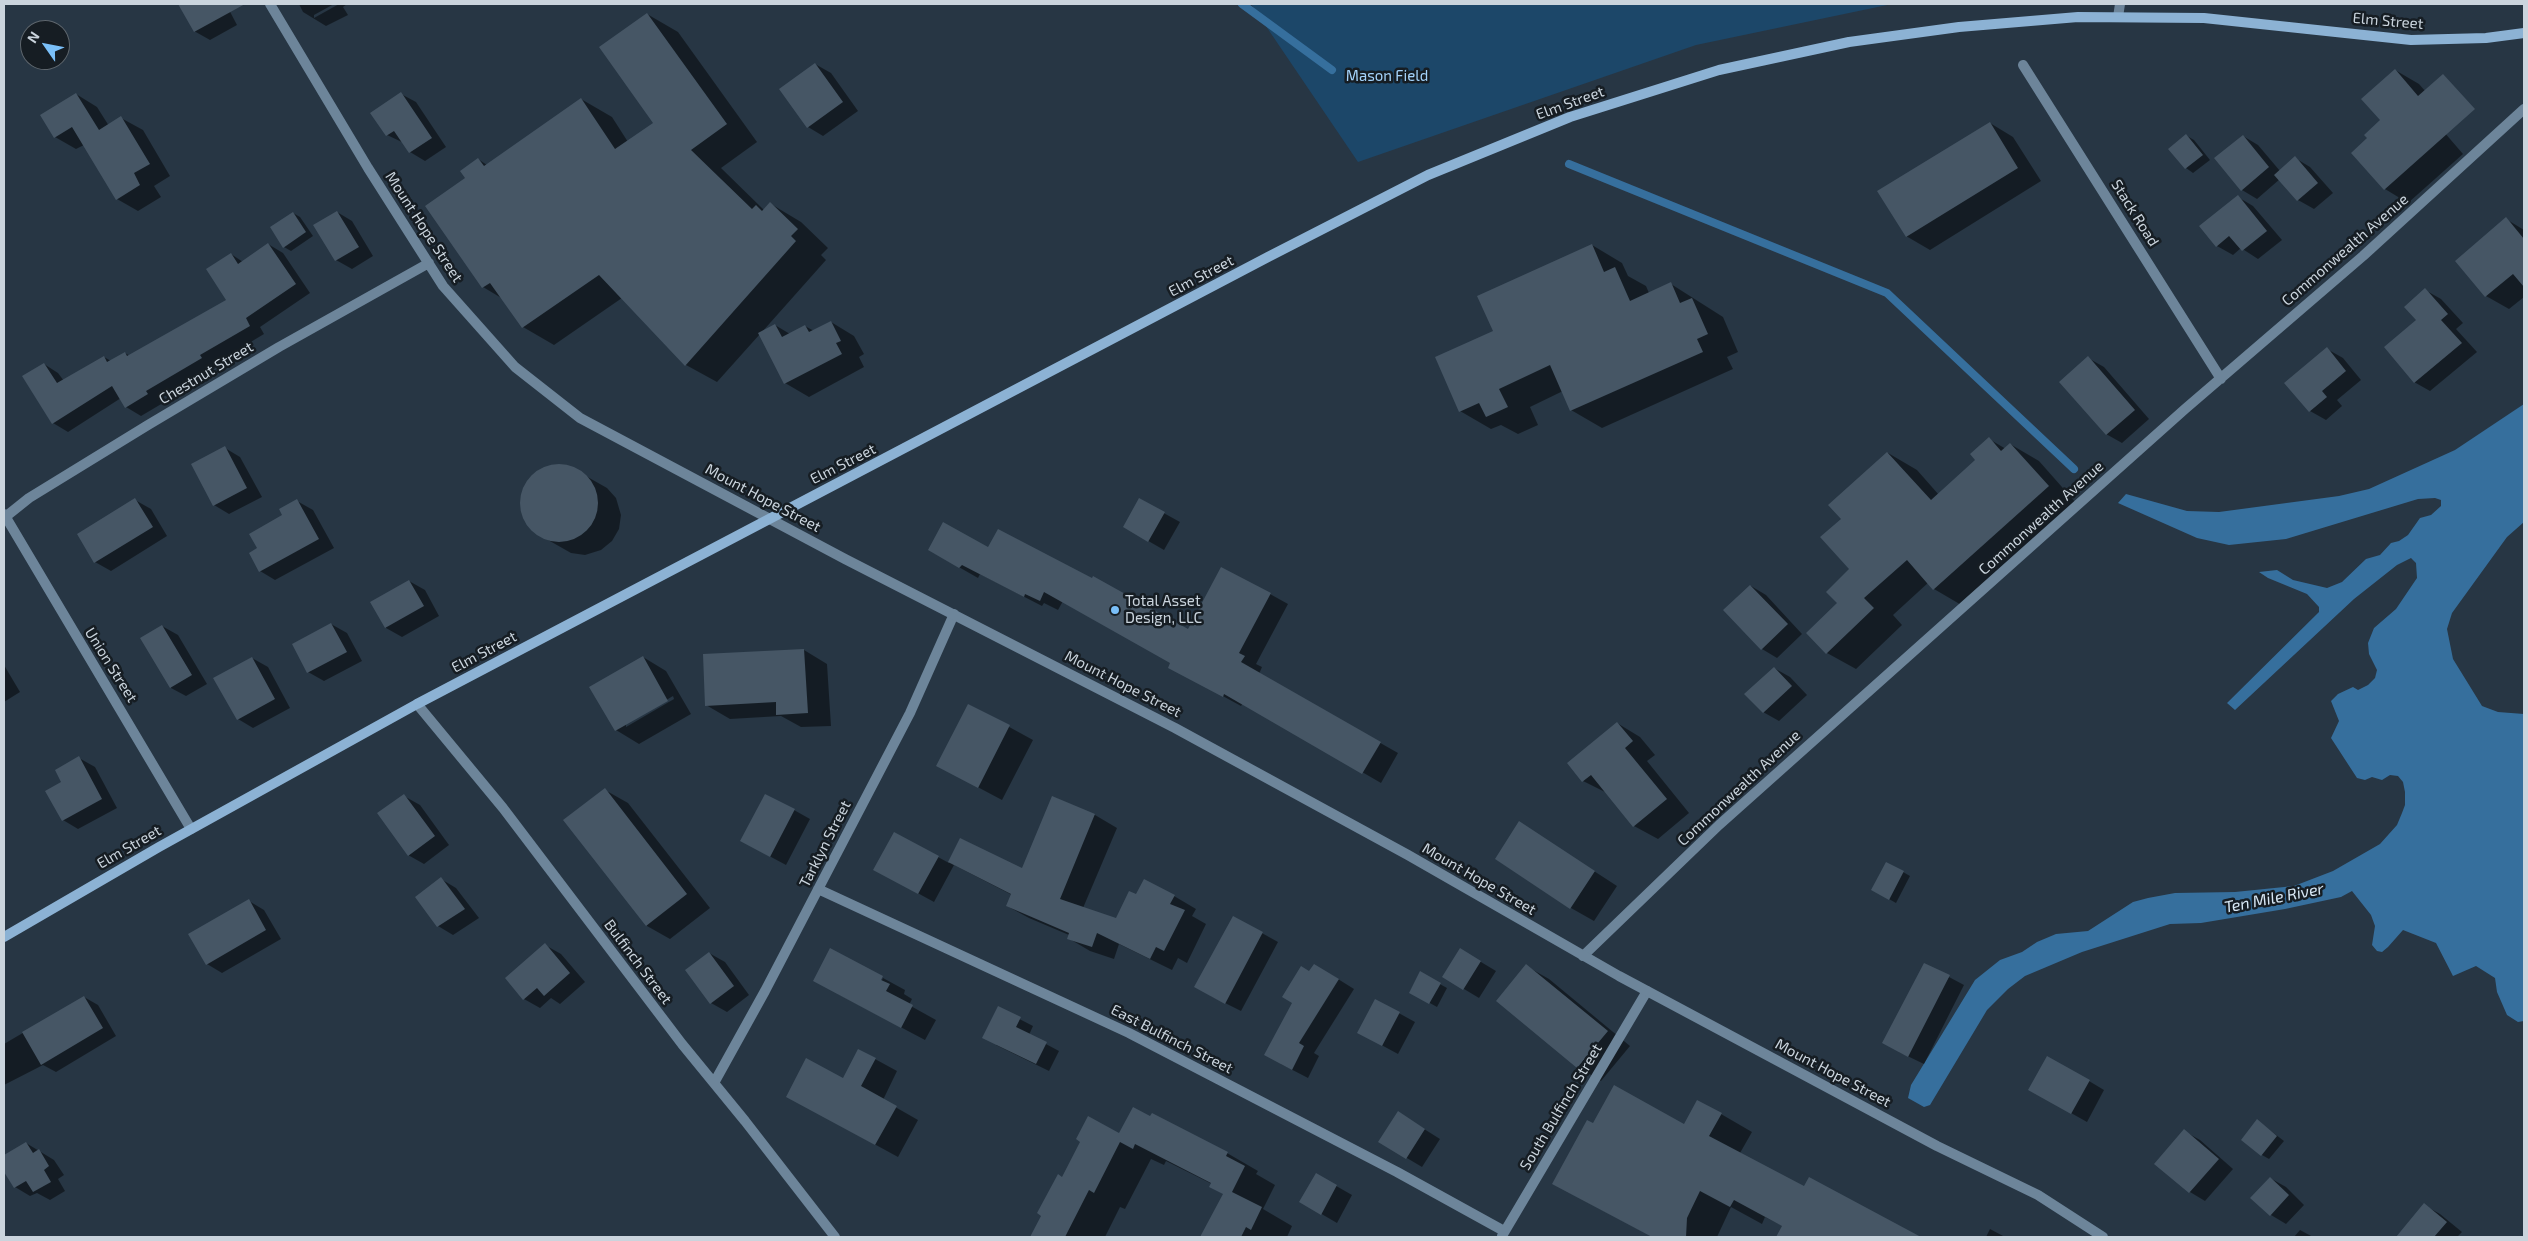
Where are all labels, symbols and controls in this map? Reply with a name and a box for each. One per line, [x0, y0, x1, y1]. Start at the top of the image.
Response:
street label: Elm Street [2352, 9, 2424, 33]
north arrow [20, 20, 70, 70]
text: N [23, 28, 43, 46]
park label: Mason Field [1346, 67, 1428, 85]
street label: Elm Street [1534, 82, 1606, 124]
street label: Mount Hope Street [382, 168, 466, 286]
street label: Stack Road [2107, 176, 2163, 250]
street label: Commonwealth Avenue [2278, 190, 2412, 310]
street label: Elm Street [1165, 251, 1237, 301]
street label: Chestnut Street [156, 338, 256, 408]
street label: Elm Street [807, 440, 879, 488]
street label: Commonwealth Avenue [1975, 457, 2107, 579]
street label: Mount Hope Street [702, 460, 824, 536]
place label: Total Asset Design, LLC [1125, 592, 1202, 627]
marker: Total Asset Design, LLC [1109, 604, 1121, 616]
street label: Union Street [81, 624, 141, 706]
street label: Elm Street [448, 627, 520, 677]
street label: Mount Hope Street [1062, 647, 1184, 721]
street label: Commonwealth Avenue [1674, 726, 1804, 850]
street label: Tarklyn Street [795, 798, 855, 890]
street label: Elm Street [94, 821, 164, 873]
street label: Mount Hope Street [1419, 839, 1539, 919]
water label: Ten Mile River [2223, 879, 2325, 917]
street label: Bulfinch Street [600, 916, 676, 1008]
street label: East Bulfinch Street [1108, 1000, 1236, 1078]
street label: Mount Hope Street [1772, 1035, 1894, 1111]
street label: South Bulfinch Street [1516, 1040, 1606, 1174]

